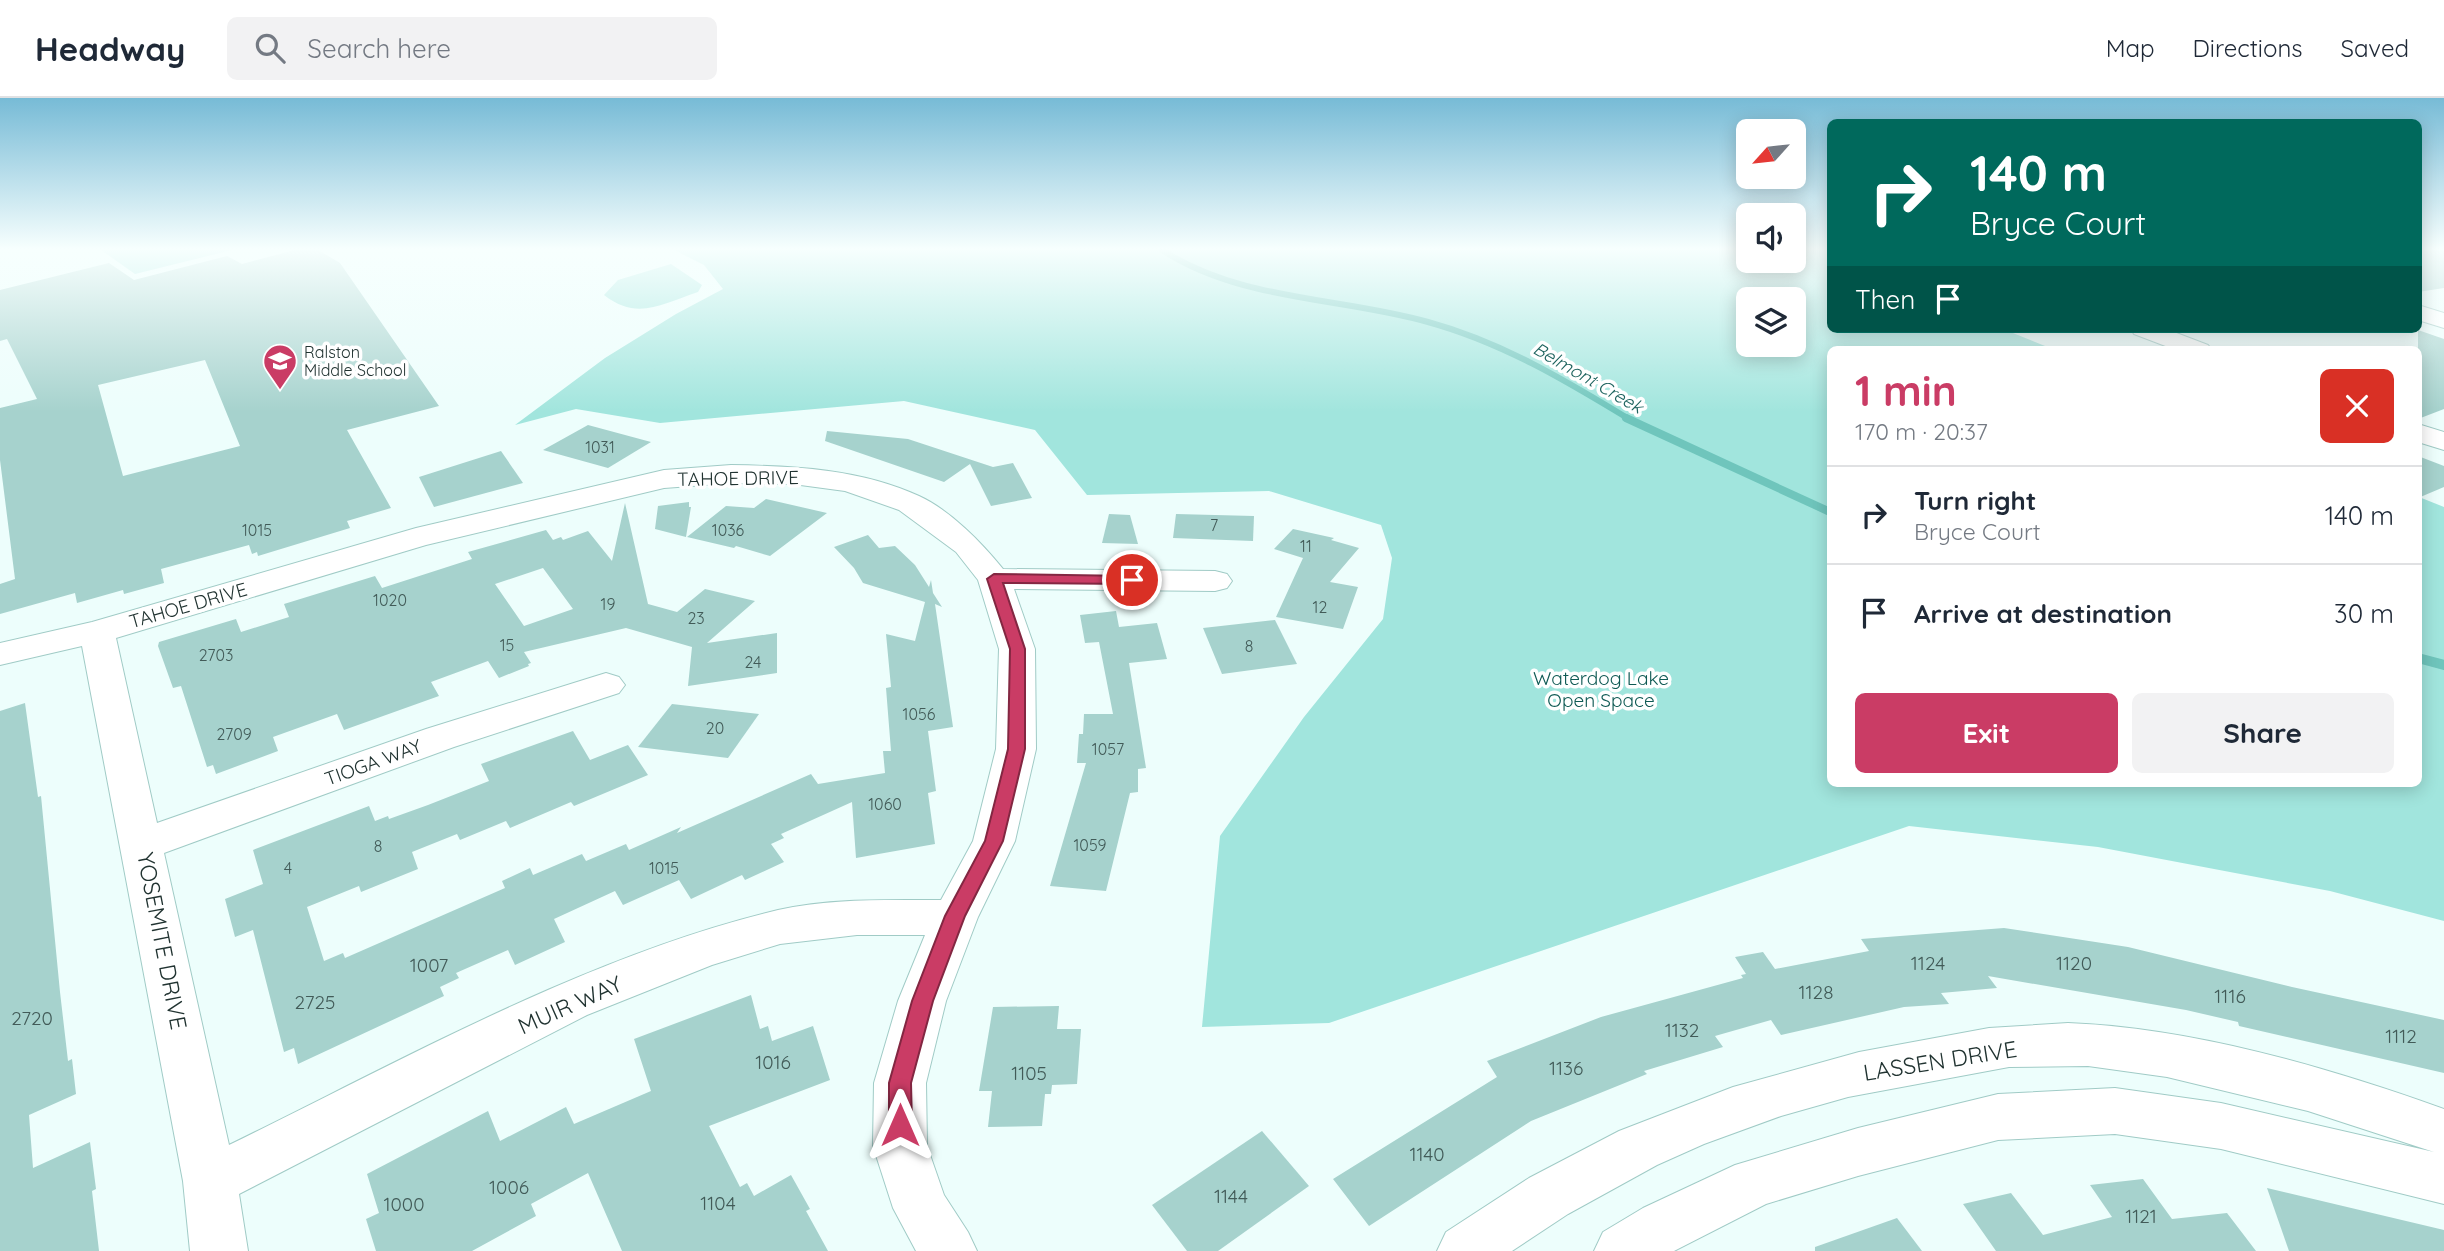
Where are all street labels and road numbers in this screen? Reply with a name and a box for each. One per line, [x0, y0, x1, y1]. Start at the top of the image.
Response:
street label: TAHOE DRIVE [677, 465, 799, 491]
street label: TAHOE DRIVE [126, 577, 250, 633]
street label: TIOGA WAY [321, 733, 425, 791]
street label: YOSEMITE DRIVE [131, 850, 194, 1032]
street label: MUIR WAY [513, 969, 627, 1040]
street label: LASSEN DRIVE [1861, 1034, 2019, 1087]

